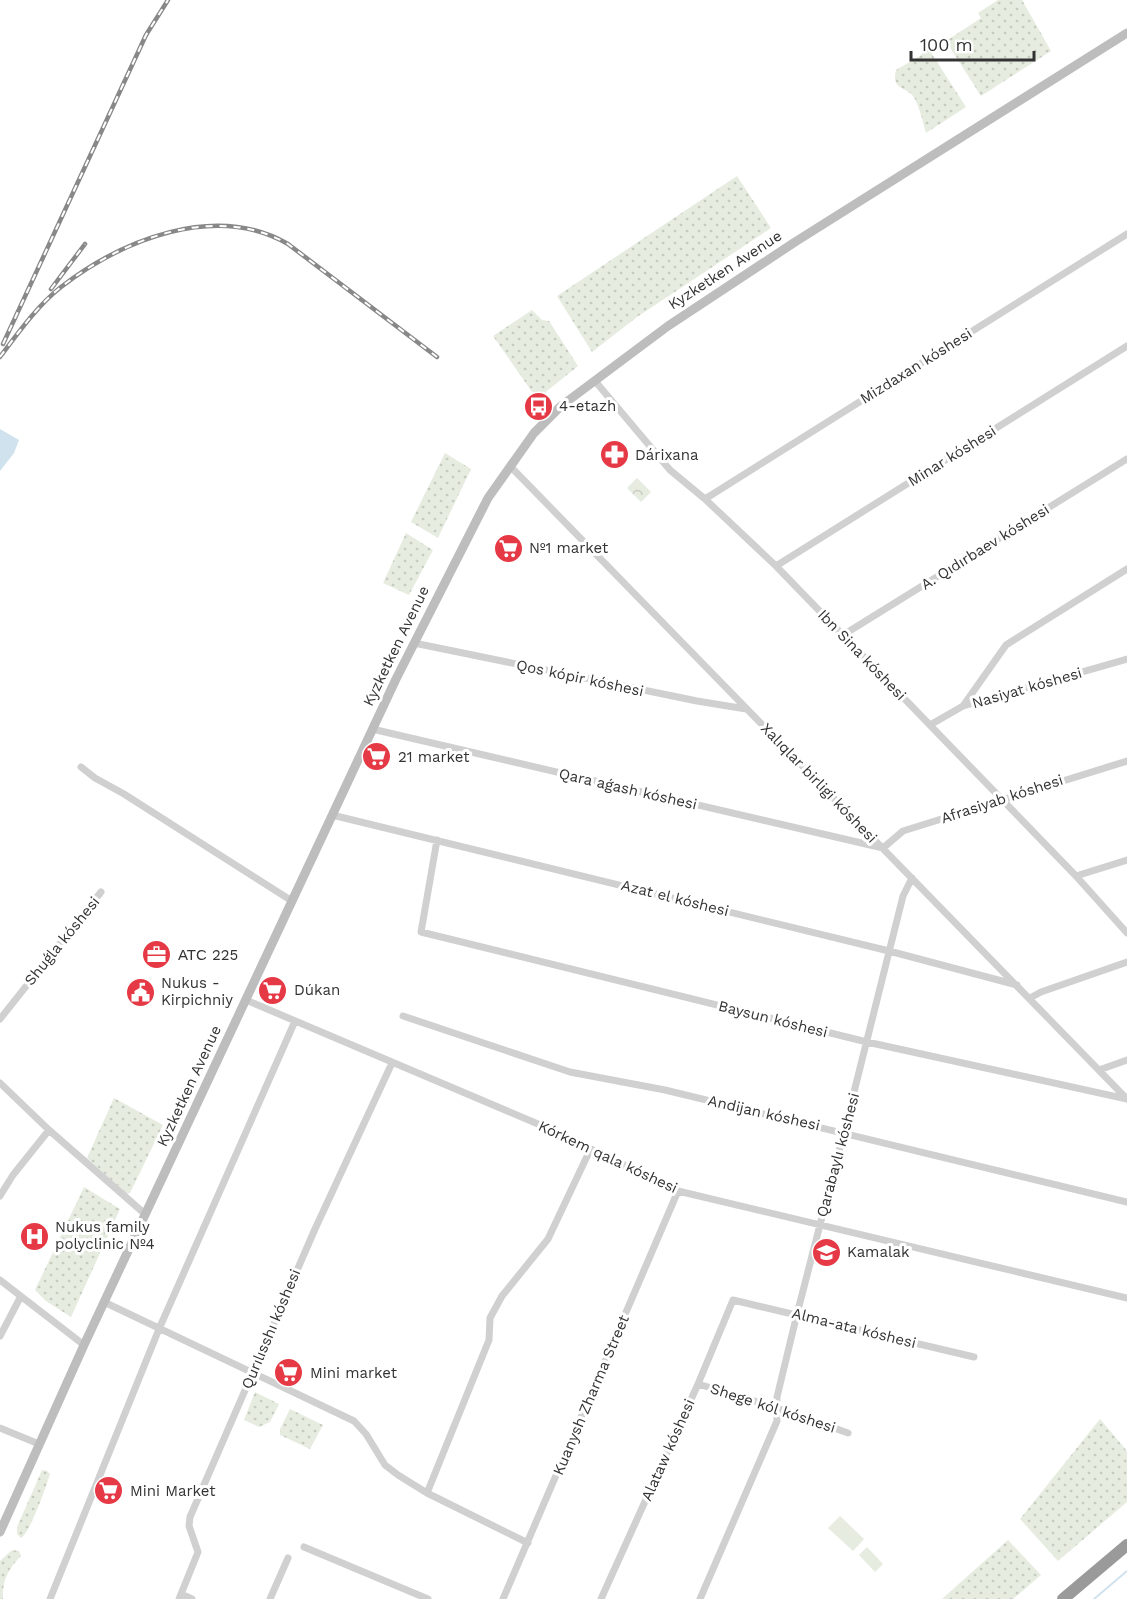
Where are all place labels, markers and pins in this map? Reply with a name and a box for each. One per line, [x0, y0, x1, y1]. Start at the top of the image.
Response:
bus stop icon: 4-etazh [522, 390, 554, 422]
place label: 4-etazh [559, 397, 616, 415]
pharmacy icon: Dárixana [598, 439, 630, 471]
place label: Dárixana [635, 446, 699, 464]
supermarket icon: №1 market [492, 532, 524, 564]
place label: №1 market [529, 539, 609, 557]
supermarket icon: 21 market [361, 741, 393, 773]
place label: 21 market [398, 748, 470, 766]
office icon: АТС 225 [141, 939, 173, 971]
place label: АТС 225 [178, 946, 238, 964]
place label: Nukus - Kirpichniy [161, 974, 233, 1009]
supermarket icon: Dúkan [257, 974, 289, 1006]
public building icon: Nukus - Kirpichniy [124, 976, 156, 1008]
place label: Dúkan [294, 981, 340, 999]
place label: Nukus family polyclinic №4 [55, 1218, 155, 1253]
hospital icon: Nukus family polyclinic №4 [18, 1220, 50, 1252]
school or university icon: Kamalak [810, 1236, 842, 1268]
place label: Kamalak [847, 1243, 910, 1261]
supermarket icon: Mini market [273, 1357, 305, 1389]
place label: Mini market [310, 1364, 398, 1382]
supermarket icon: Mini Market [93, 1475, 125, 1507]
place label: Mini Market [130, 1482, 216, 1500]

